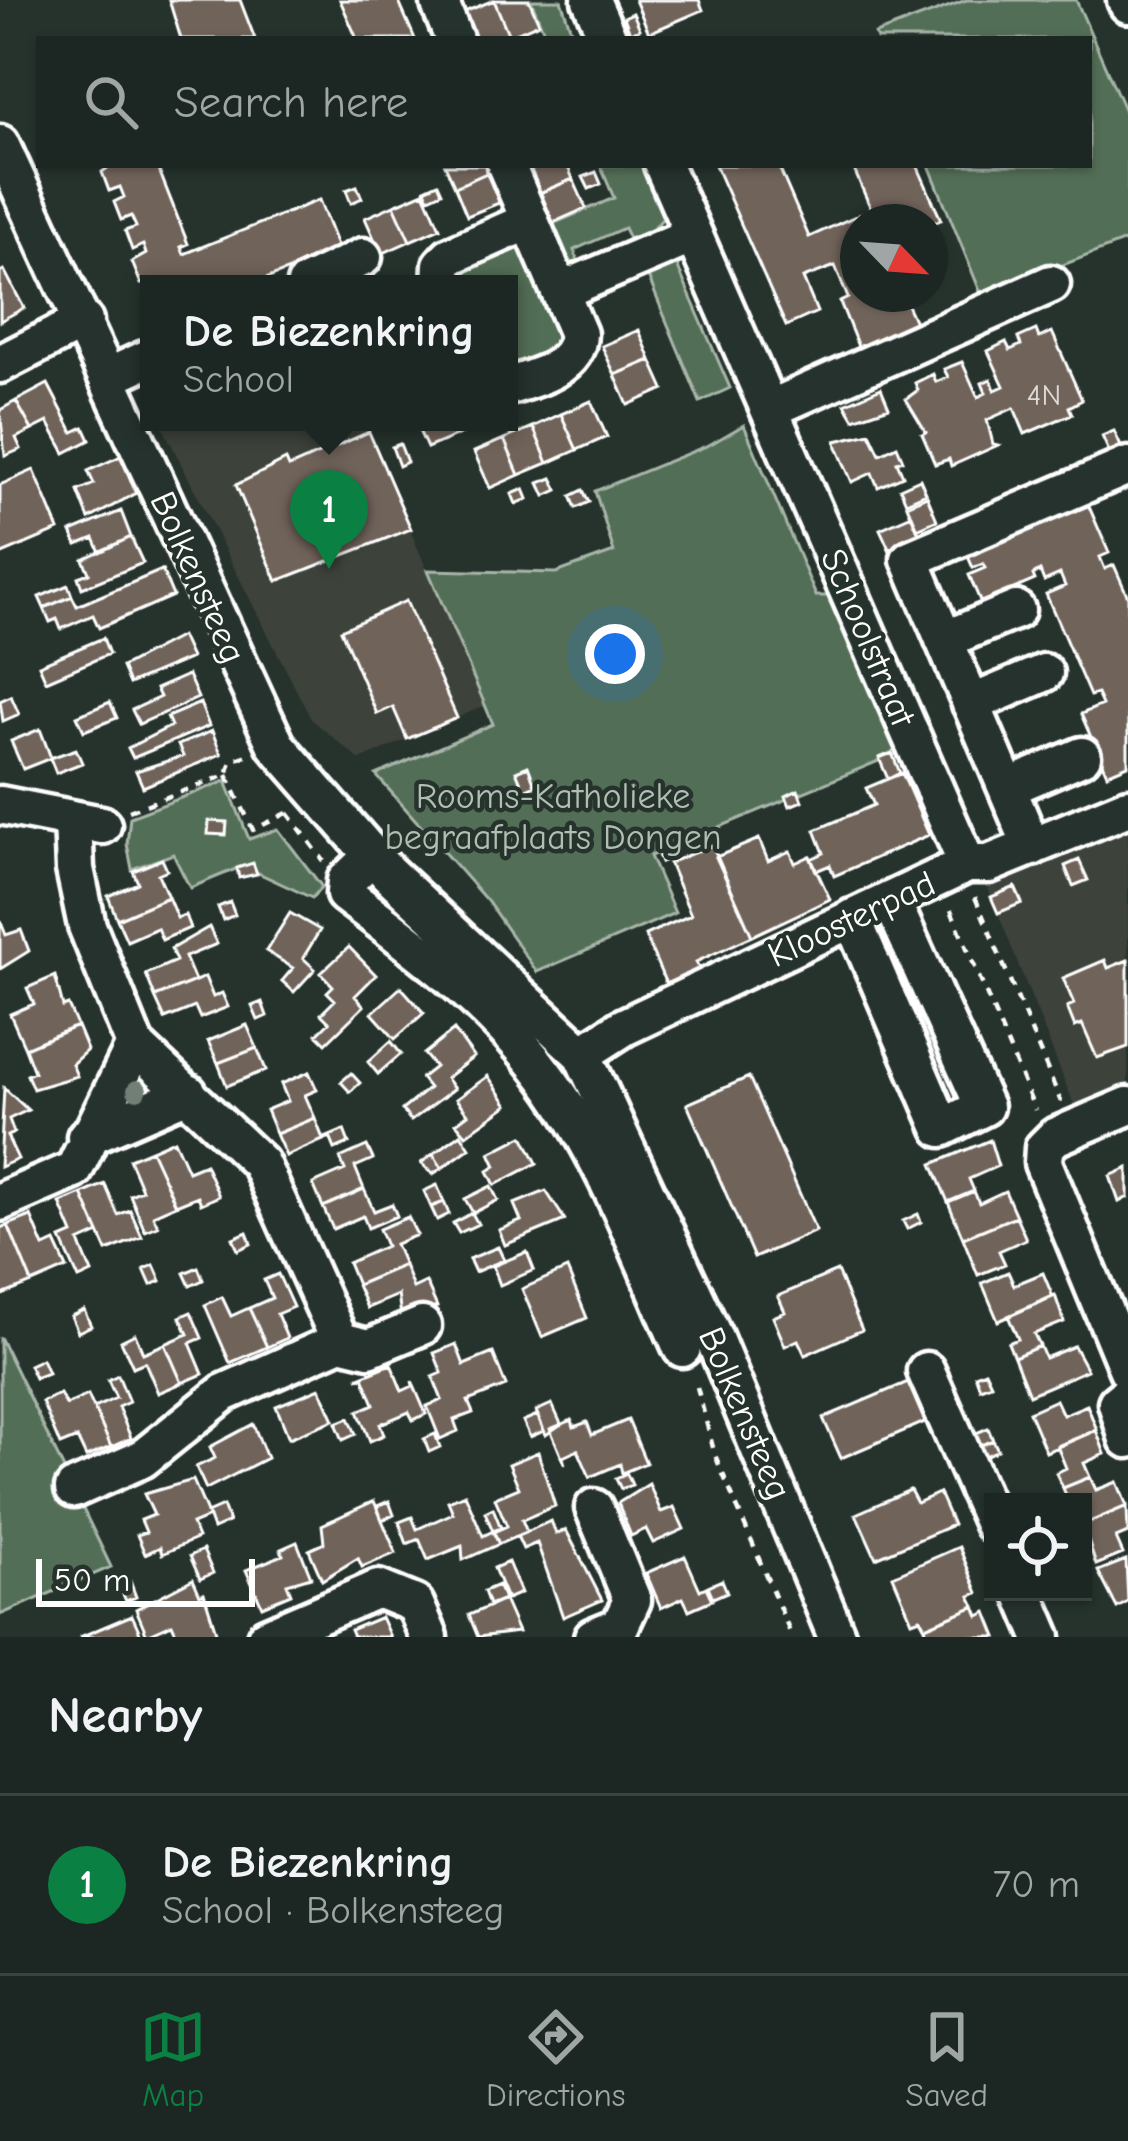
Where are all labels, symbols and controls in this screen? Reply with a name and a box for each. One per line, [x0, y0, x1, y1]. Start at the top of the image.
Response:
search box [36, 36, 1092, 168]
icon: search [78, 69, 144, 135]
text: Search here [174, 76, 408, 128]
north arrow [840, 204, 948, 312]
popup [140, 275, 518, 431]
text: De Biezenkring [183, 305, 475, 357]
text: School [183, 357, 294, 402]
house number: 4N [1027, 378, 1061, 413]
pin: 1 [290, 470, 368, 569]
street label: Bolkensteeg [142, 486, 254, 670]
street label: Schoolstraat [812, 543, 924, 734]
your location [585, 624, 645, 684]
park label: Rooms-Katholieke begraafplaats Dongen [384, 776, 722, 858]
street label: Kloosterpad [762, 863, 942, 976]
street label: Bolkensteeg [690, 1321, 799, 1506]
map controls [984, 1493, 1092, 1601]
button: locate [984, 1493, 1092, 1601]
scale bar [36, 1553, 255, 1606]
text: 50 m [54, 1561, 130, 1599]
text: Nearby [48, 1686, 202, 1745]
text: De Biezenkring [162, 1836, 454, 1888]
text: 1 [79, 1862, 95, 1907]
text: 70 m [993, 1862, 1080, 1907]
text: School · Bolkensteeg [162, 1888, 504, 1933]
tab: Map [140, 2004, 206, 2114]
tab: Directions [486, 2004, 626, 2114]
tab: Saved [906, 2004, 988, 2114]

